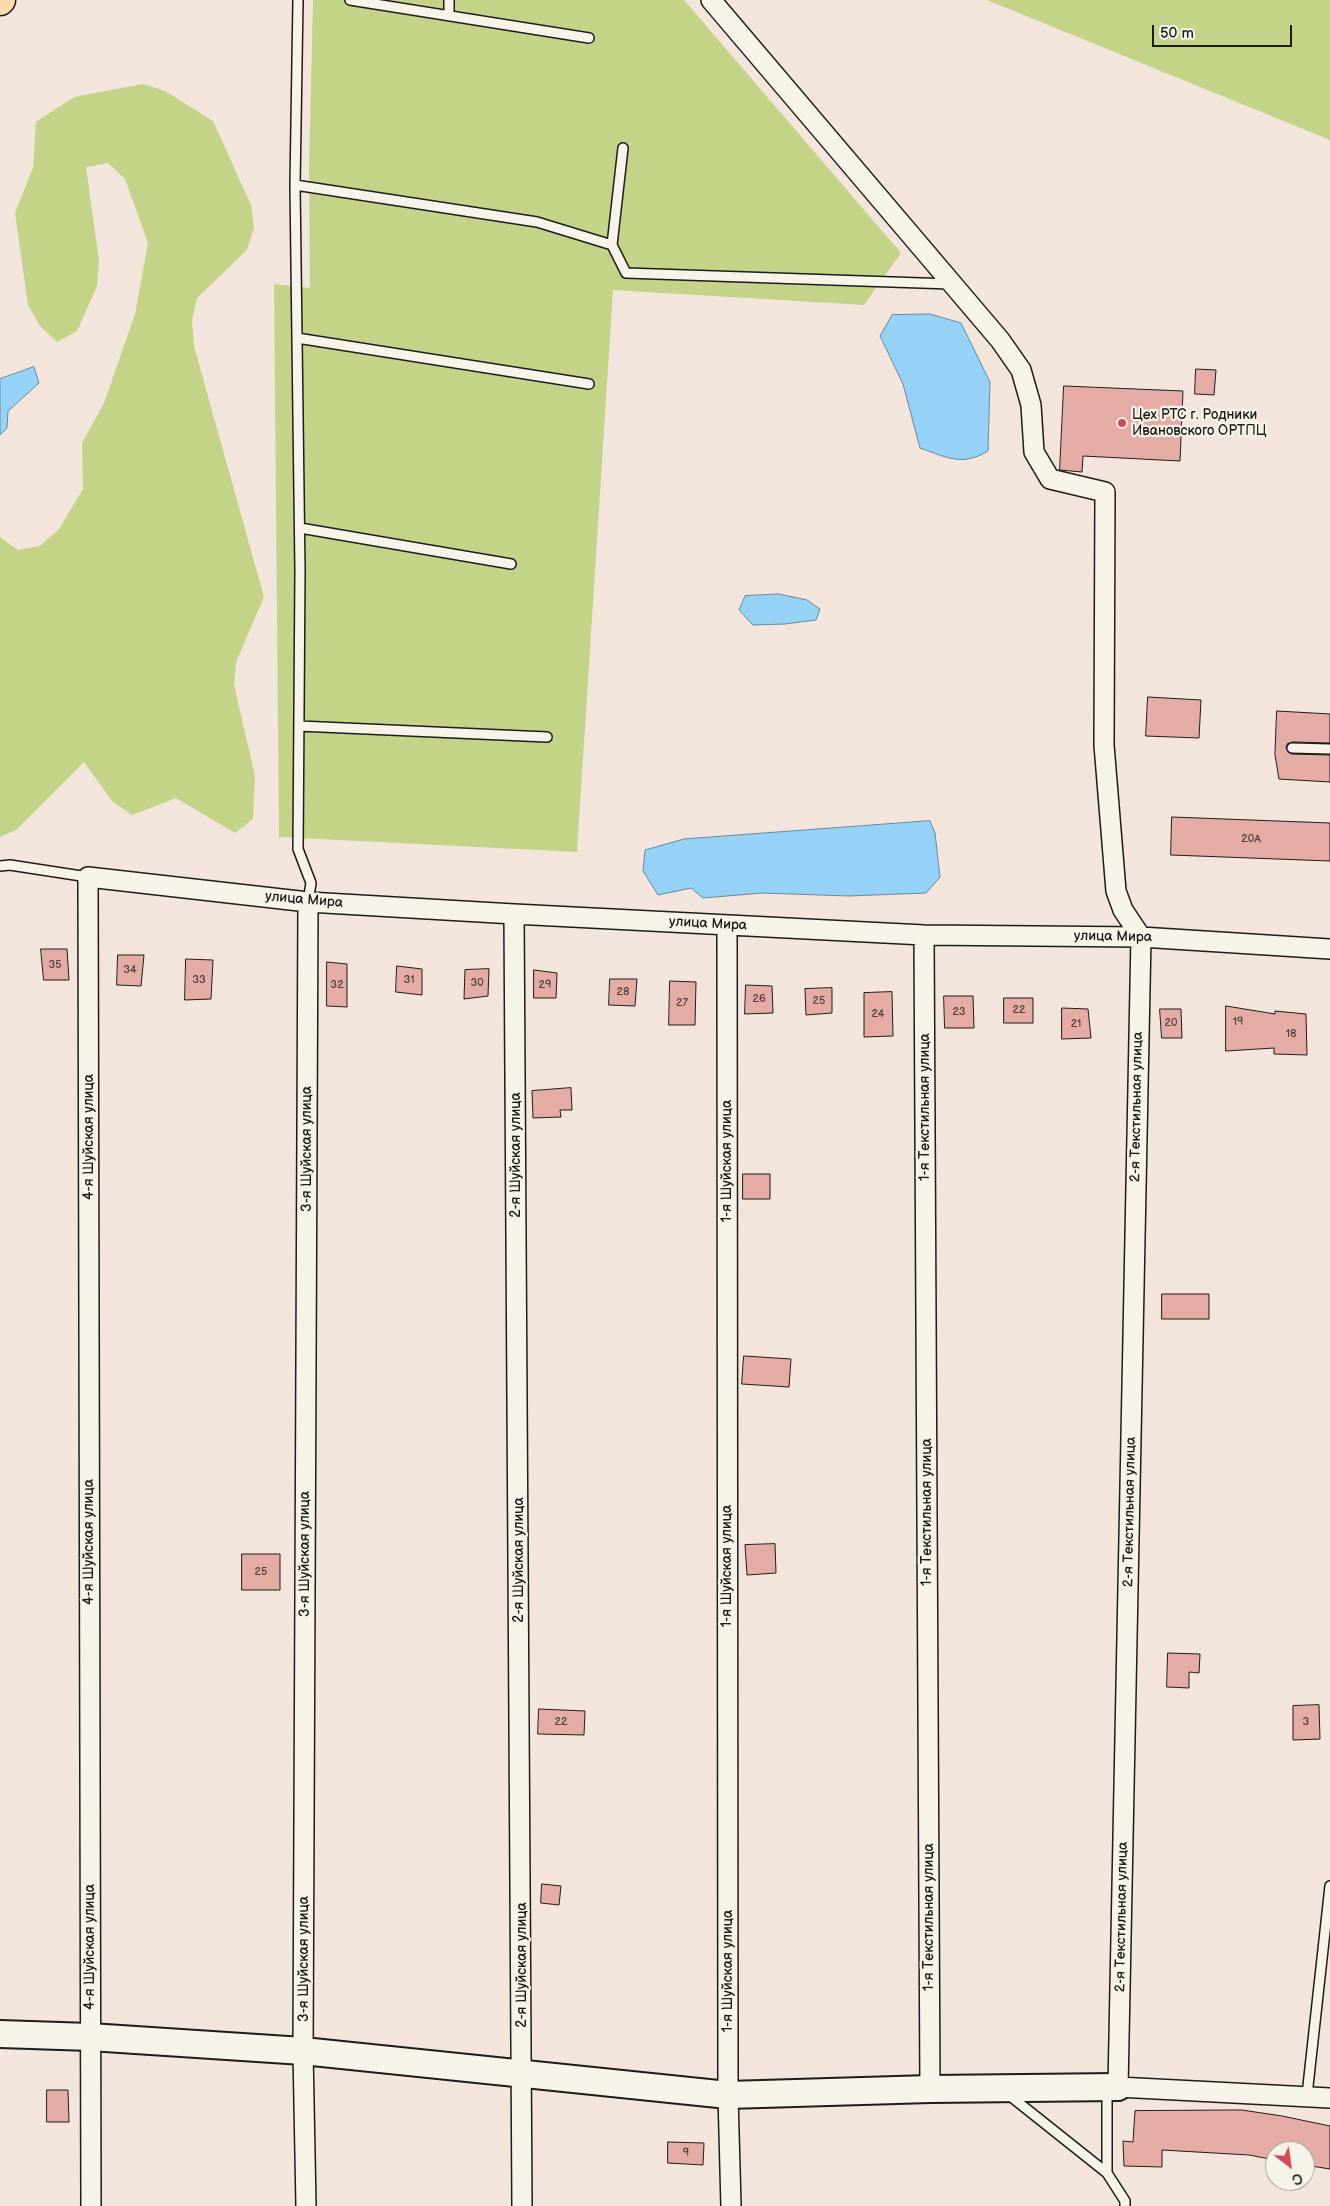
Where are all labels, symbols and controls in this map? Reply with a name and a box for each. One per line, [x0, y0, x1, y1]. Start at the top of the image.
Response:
scale bar [1155, 15, 1295, 47]
text: 50 m [1160, 24, 1194, 43]
place label: Цех РТС г. Родники Ивановского ОРТПЦ [1132, 407, 1266, 440]
marker: Цех РТС г. Родники Ивановского ОРТПЦ [1116, 417, 1128, 429]
house number: 20А [1241, 832, 1261, 846]
street label: улица Мира [264, 888, 344, 912]
street label: улица Мира [669, 914, 747, 934]
street label: улица Мира [1074, 928, 1152, 946]
house number: 35 [48, 958, 62, 972]
house number: 34 [123, 963, 137, 977]
house number: 33 [192, 973, 206, 987]
house number: 31 [403, 973, 415, 987]
house number: 30 [470, 976, 484, 990]
house number: 32 [330, 978, 344, 992]
house number: 29 [539, 978, 551, 992]
house number: 28 [617, 985, 629, 999]
house number: 26 [752, 992, 766, 1006]
house number: 25 [813, 994, 825, 1008]
house number: 27 [676, 996, 688, 1010]
house number: 22 [1013, 1003, 1025, 1017]
house number: 23 [952, 1005, 966, 1019]
house number: 24 [871, 1007, 885, 1021]
house number: 19 [1233, 1015, 1243, 1029]
house number: 20 [1165, 1016, 1177, 1030]
house number: 21 [1071, 1017, 1081, 1031]
house number: 18 [1286, 1027, 1296, 1041]
street label: 2-я Текстильная улица [1127, 1032, 1147, 1182]
street label: 1-я Текстильная улица [917, 1033, 933, 1181]
street label: 4-я Шуйская улица [81, 1074, 97, 1200]
street label: 3-я Шуйская улица [299, 1086, 315, 1212]
street label: 2-я Шуйская улица [508, 1092, 524, 1218]
street label: 1-я Шуйская улица [719, 1100, 735, 1222]
street label: 2-я Текстильная улица [1120, 1437, 1140, 1587]
street label: 1-я Текстильная улица [919, 1438, 935, 1586]
street label: 4-я Шуйская улица [81, 1479, 97, 1605]
street label: 3-я Шуйская улица [297, 1491, 313, 1617]
street label: 2-я Шуйская улица [511, 1497, 527, 1623]
street label: 1-я Шуйская улица [719, 1505, 735, 1627]
house number: 25 [255, 1565, 267, 1579]
house number: 22 [555, 1715, 567, 1729]
house number: 3 [1303, 1715, 1309, 1729]
street label: 2-я Текстильная улица [1112, 1842, 1132, 1992]
street label: 1-я Текстильная улица [921, 1843, 937, 1991]
street label: 4-я Шуйская улица [82, 1884, 98, 2010]
street label: 3-я Шуйская улица [296, 1896, 312, 2022]
street label: 2-я Шуйская улица [514, 1902, 530, 2028]
street label: 1-я Шуйская улица [720, 1910, 736, 2032]
north arrow [1265, 2141, 1315, 2191]
house number: 9 [683, 2146, 689, 2160]
text: С [1289, 2169, 1306, 2188]

